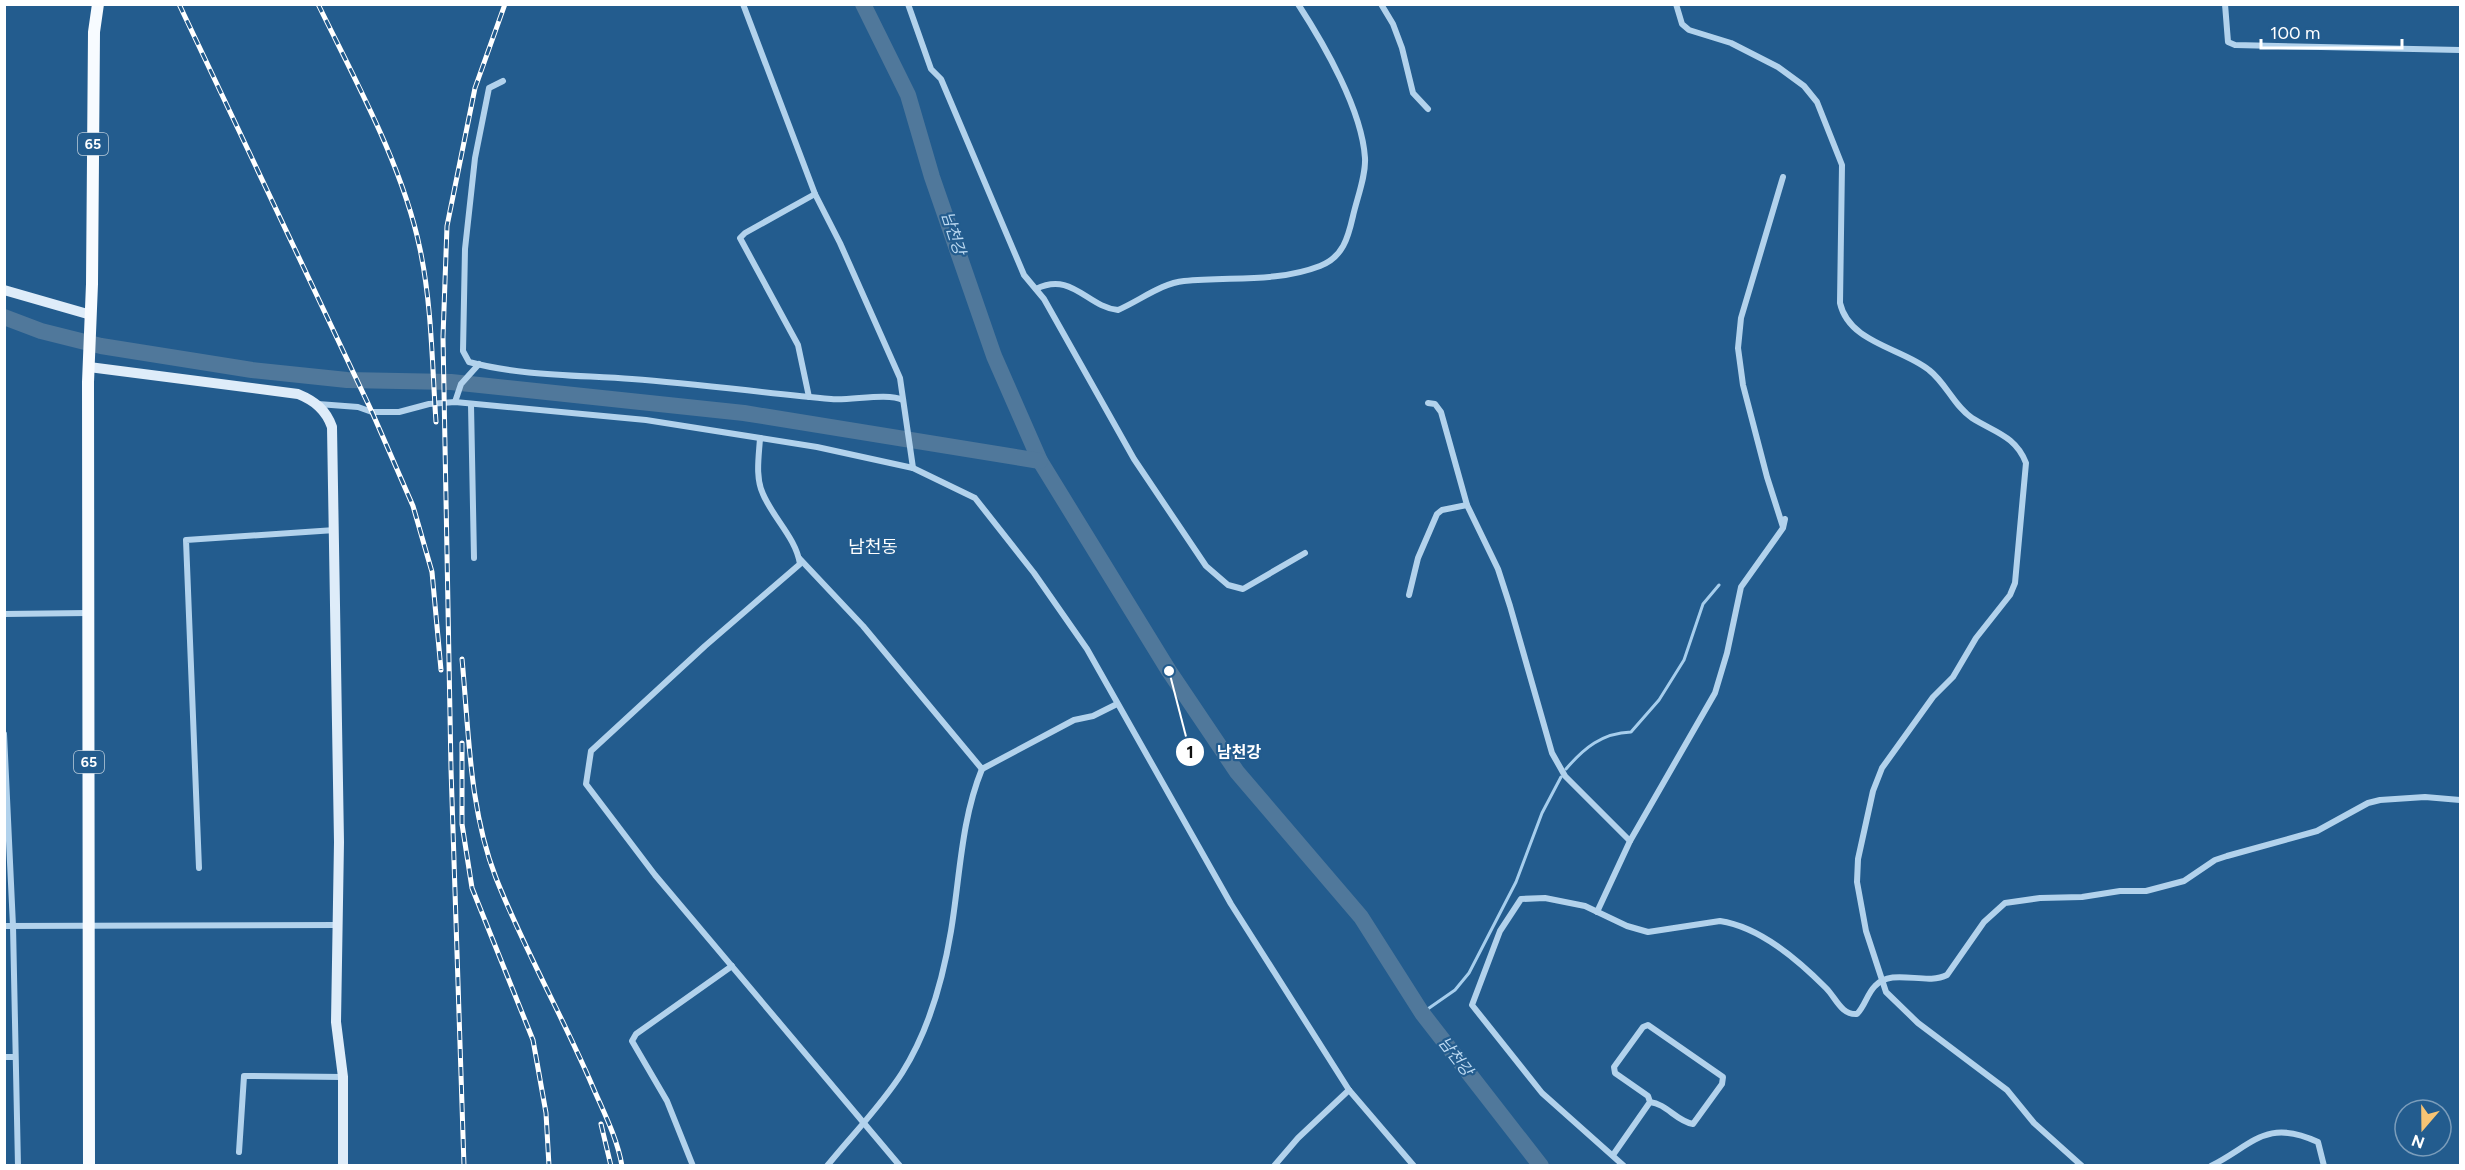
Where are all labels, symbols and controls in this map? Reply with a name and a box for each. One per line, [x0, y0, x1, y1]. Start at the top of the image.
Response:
scale bar [2261, 12, 2402, 50]
text: 100 m [2270, 22, 2320, 44]
road number: 65 [78, 133, 108, 155]
water label: 남천강 [938, 209, 970, 259]
district label: 남천동 [848, 536, 898, 558]
callout: 남천강 [1175, 735, 1273, 769]
text: 1 [1186, 741, 1194, 763]
text: 남천강 [1217, 743, 1261, 762]
road number: 65 [74, 751, 104, 773]
water label: 남천강 [1435, 1033, 1478, 1081]
north arrow [2393, 1098, 2453, 1158]
text: N [2409, 1131, 2427, 1153]

